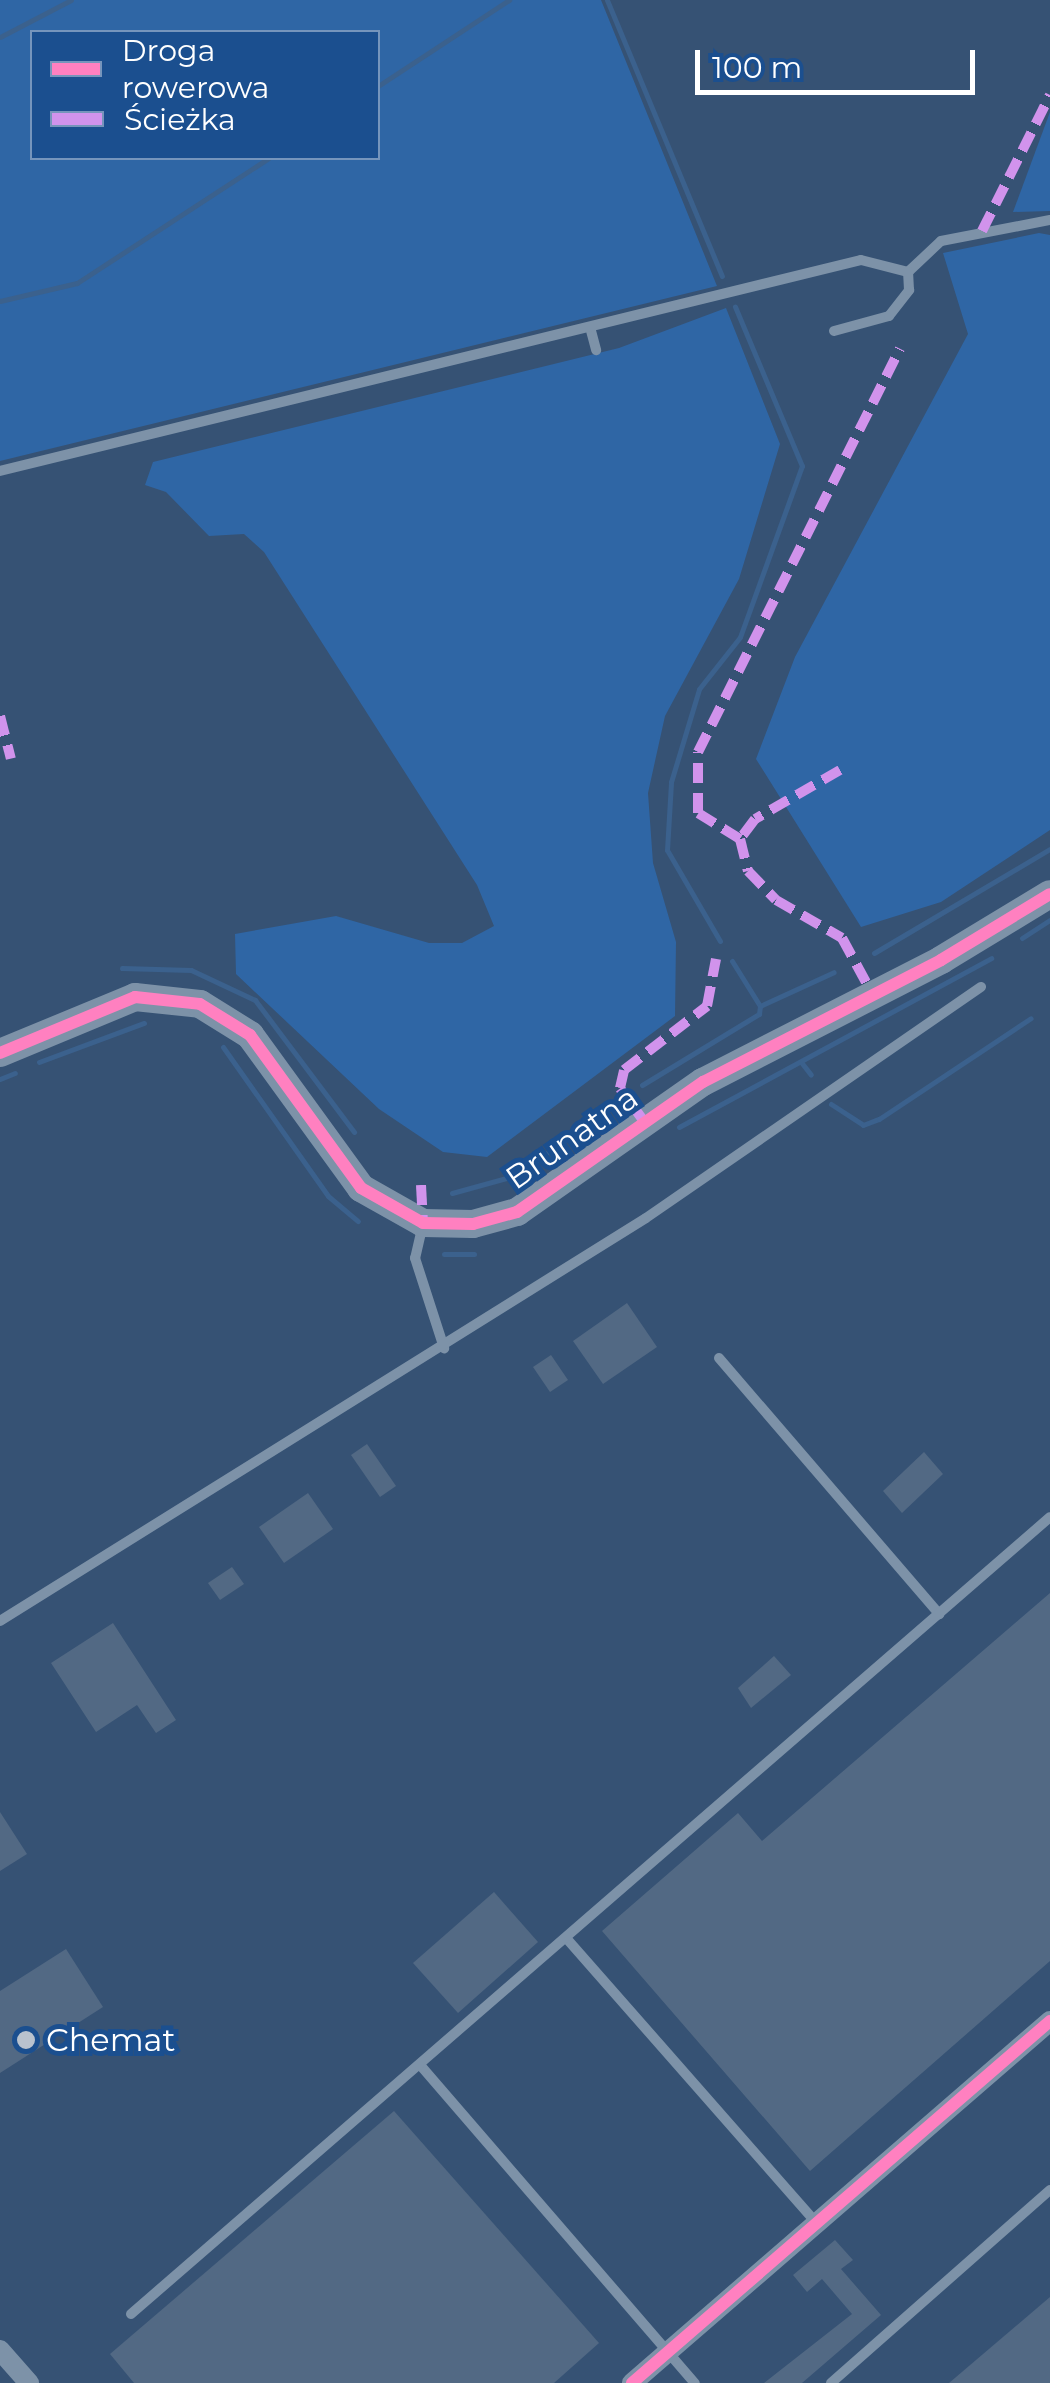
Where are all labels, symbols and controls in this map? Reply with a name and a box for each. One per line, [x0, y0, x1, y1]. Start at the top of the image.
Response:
legend [30, 30, 380, 160]
scale bar [700, 30, 980, 92]
text: Droga rowerowa [122, 32, 269, 106]
text: 100 m [712, 49, 802, 86]
text: Ścieżka [124, 101, 236, 138]
street label: Brunatna [499, 1079, 645, 1197]
place label: Chemat [46, 2021, 175, 2059]
marker: Chemat [15, 2029, 37, 2051]

